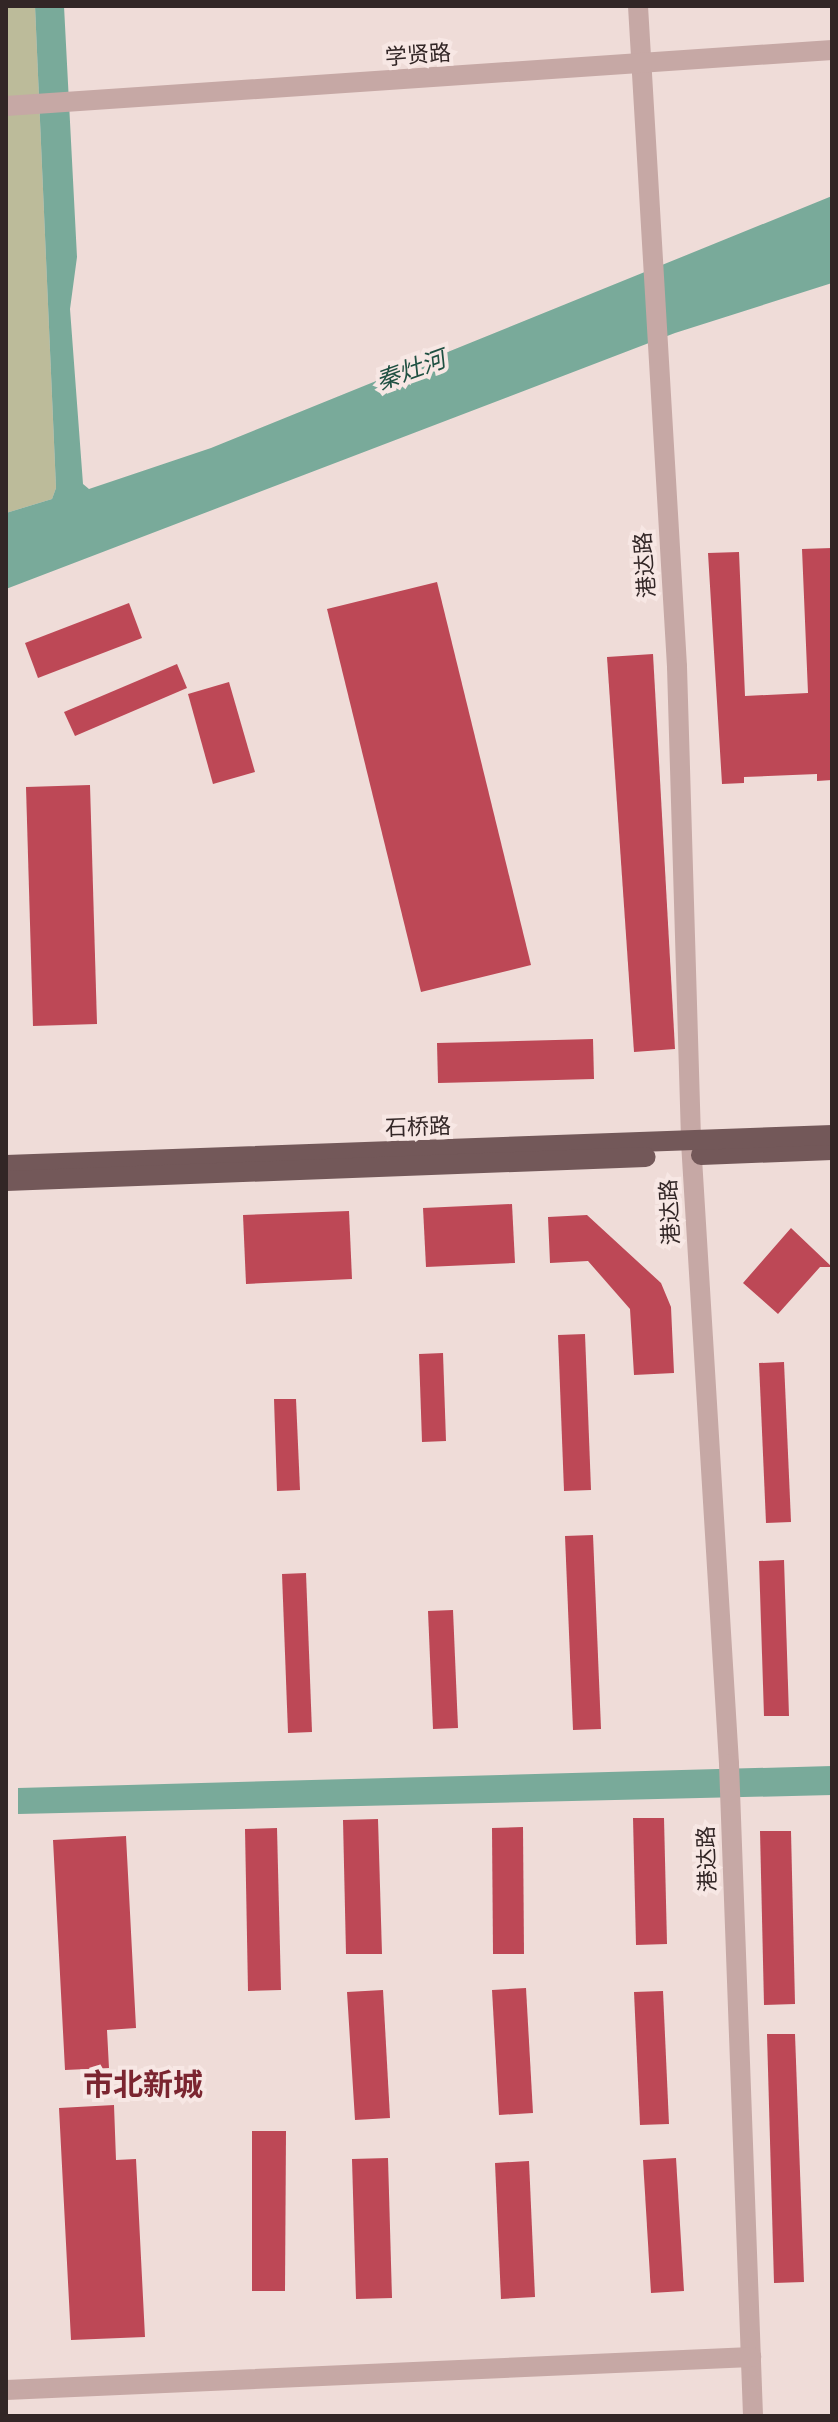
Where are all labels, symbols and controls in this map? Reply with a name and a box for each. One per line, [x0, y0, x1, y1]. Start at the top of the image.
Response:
street label: 学贤路 [384, 41, 452, 71]
water label: 秦灶河 [372, 345, 450, 397]
street label: 港达路 [631, 531, 661, 599]
street label: 石桥路 [385, 1114, 451, 1142]
street label: 港达路 [656, 1178, 686, 1246]
street label: 港达路 [694, 1826, 722, 1892]
district label: 市北新城 [83, 2068, 203, 2104]

